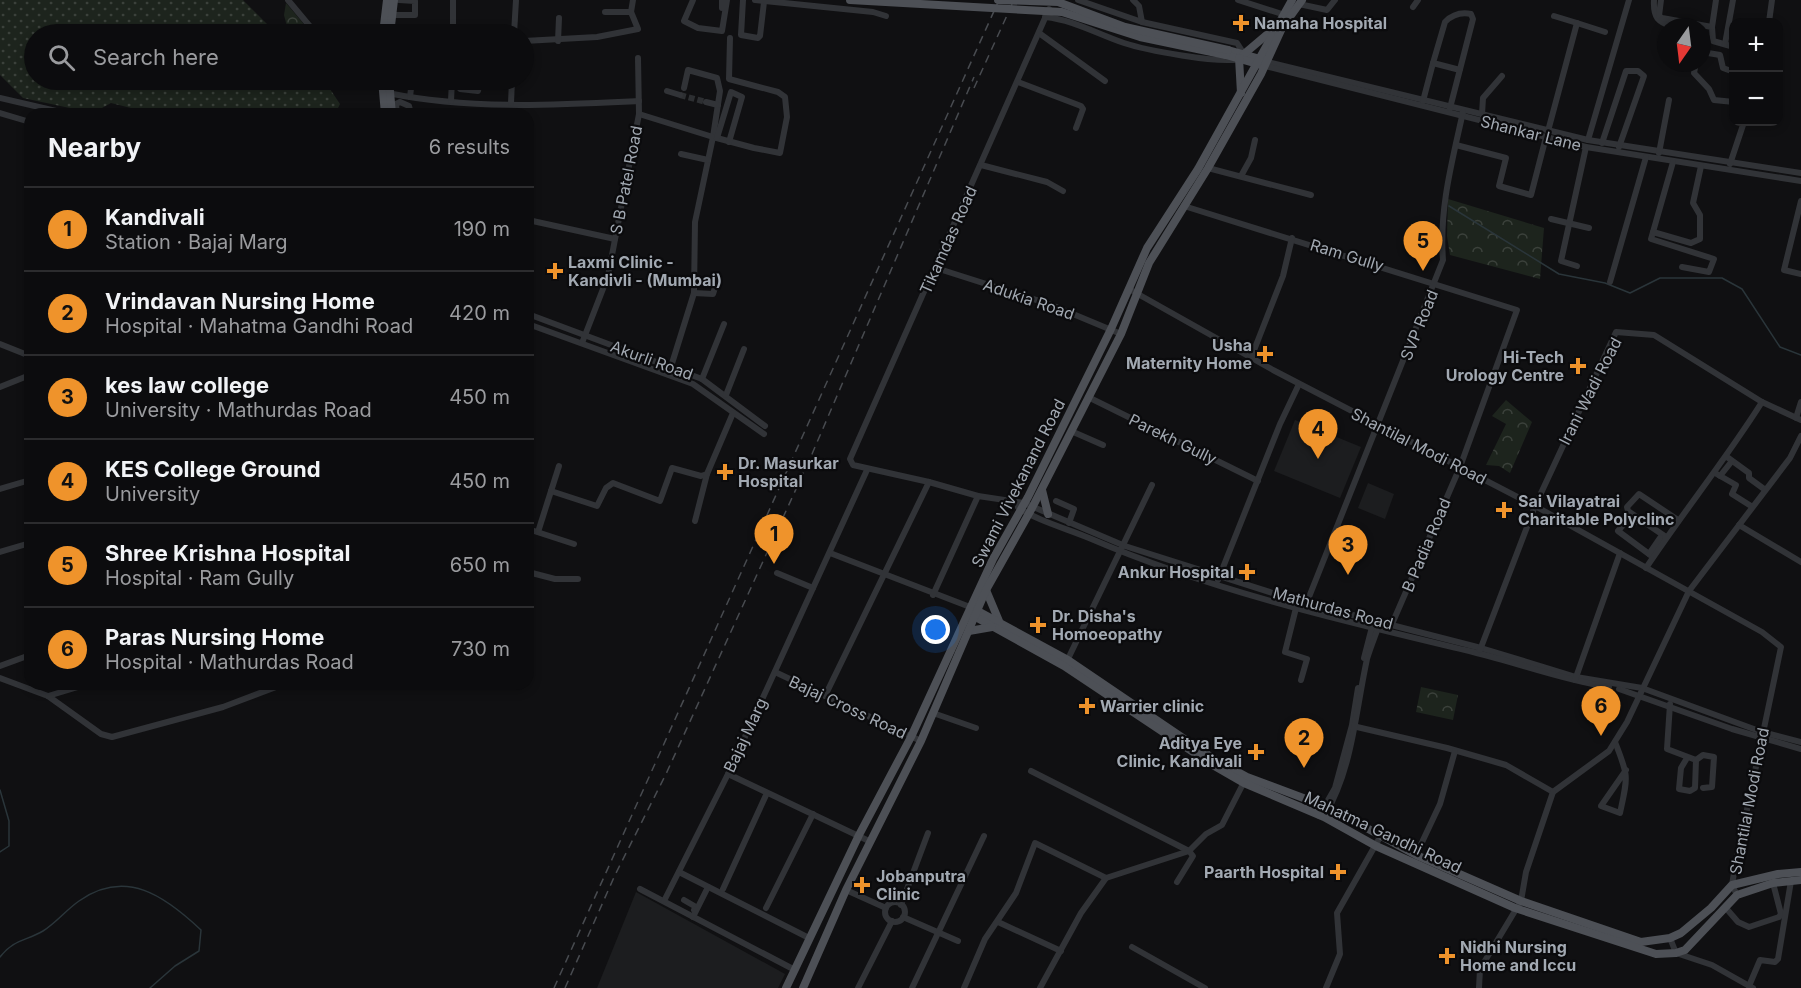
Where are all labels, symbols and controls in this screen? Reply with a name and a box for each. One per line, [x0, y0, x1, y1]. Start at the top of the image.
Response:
place label: Namaha Hospital [1254, 13, 1387, 33]
marker: Namaha Hospital [1232, 14, 1250, 32]
north arrow [1657, 18, 1711, 72]
map controls [1729, 18, 1783, 126]
button: + [1729, 18, 1783, 72]
search box [24, 24, 534, 90]
icon: search [45, 41, 78, 74]
text: Search here [93, 44, 219, 70]
button: − [1729, 72, 1783, 126]
street label: Shankar Lane [1478, 111, 1584, 155]
street label: S B Patel Road [606, 124, 646, 236]
text: Nearby [48, 132, 141, 163]
text: 6 results [429, 135, 510, 159]
street label: Tikamdas Road [915, 183, 981, 297]
text: Kandivali [105, 204, 205, 230]
text: 1 [63, 217, 72, 241]
text: 190 m [454, 217, 510, 241]
pin: 5 [1404, 222, 1442, 271]
text: Station · Bajaj Marg [105, 230, 288, 254]
street label: Ram Gully [1308, 234, 1386, 276]
place label: Laxmi Clinic - Kandivli - (Mumbai) [568, 252, 722, 290]
marker: Laxmi Clinic - Kandivli - (Mumbai) [546, 262, 564, 280]
street label: Adukia Road [981, 274, 1077, 324]
street label: SVP Road [1396, 287, 1442, 363]
text: Vrindavan Nursing Home [105, 288, 375, 314]
text: 2 [61, 301, 74, 325]
text: 420 m [449, 301, 510, 325]
text: Hospital · Mahatma Gandhi Road [105, 314, 413, 338]
street label: Irani Wadi Road [1554, 334, 1626, 448]
place label: Usha Maternity Home [1126, 335, 1252, 373]
street label: Akurli Road [608, 336, 696, 384]
marker: Usha Maternity Home [1256, 345, 1274, 363]
place label: Hi-Tech Urology Centre [1446, 347, 1564, 385]
marker: Hi-Tech Urology Centre [1569, 357, 1587, 375]
text: kes law college [105, 372, 269, 398]
text: 3 [61, 385, 74, 409]
text: 450 m [449, 385, 510, 409]
street label: Swami Vivekanand Road [967, 396, 1069, 570]
text: University · Mathurdas Road [105, 398, 372, 422]
street label: Shantilal Modi Road [1348, 403, 1490, 489]
street label: Parekh Gully [1126, 409, 1220, 469]
pin: 4 [1298, 410, 1338, 459]
place label: Dr. Masurkar Hospital [738, 453, 839, 491]
text: KES College Ground [105, 456, 321, 482]
marker: Dr. Masurkar Hospital [716, 463, 734, 481]
text: 4 [61, 469, 74, 493]
text: 450 m [449, 469, 510, 493]
text: University [105, 482, 200, 506]
place label: Sai Vilayatrai Charitable Polyclinc [1518, 491, 1674, 529]
street label: B Padia Road [1397, 495, 1455, 595]
marker: Sai Vilayatrai Charitable Polyclinc [1495, 501, 1513, 519]
pin: 1 [754, 514, 794, 564]
pin: 3 [1328, 526, 1368, 575]
text: Shree Krishna Hospital [105, 540, 351, 566]
text: 5 [61, 553, 74, 577]
text: 650 m [450, 553, 510, 577]
place label: Ankur Hospital [1118, 562, 1234, 582]
marker: Ankur Hospital [1238, 563, 1256, 581]
text: Hospital · Ram Gully [105, 566, 294, 590]
street label: Mathurdas Road [1271, 582, 1395, 634]
place label: Dr. Disha's Homoeopathy [1052, 606, 1163, 644]
your location [921, 615, 950, 644]
marker: Dr. Disha's Homoeopathy [1029, 616, 1047, 634]
text: Paras Nursing Home [105, 624, 324, 650]
text: 6 [61, 637, 74, 661]
text: 730 m [451, 637, 510, 661]
text: Hospital · Mathurdas Road [105, 650, 354, 674]
street label: Bajaj Cross Road [786, 671, 910, 743]
pin: 6 [1582, 686, 1620, 736]
street label: Bajaj Marg [719, 695, 771, 775]
place label: Warrier clinic [1100, 696, 1204, 716]
marker: Warrier clinic [1078, 697, 1096, 715]
pin: 2 [1284, 718, 1324, 768]
street label: Shantilal Modi Road [1725, 726, 1773, 876]
place label: Aditya Eye Clinic, Kandivali [1117, 733, 1242, 771]
marker: Aditya Eye Clinic, Kandivali [1247, 743, 1265, 761]
street label: Mahatma Gandhi Road [1301, 787, 1465, 877]
place label: Paarth Hospital [1204, 862, 1324, 882]
marker: Paarth Hospital [1329, 863, 1347, 881]
place label: Jobanputra Clinic [876, 866, 966, 904]
marker: Jobanputra Clinic [853, 876, 871, 894]
place label: Nidhi Nursing Home and Iccu [1460, 937, 1576, 975]
marker: Nidhi Nursing Home and Iccu [1438, 947, 1456, 965]

